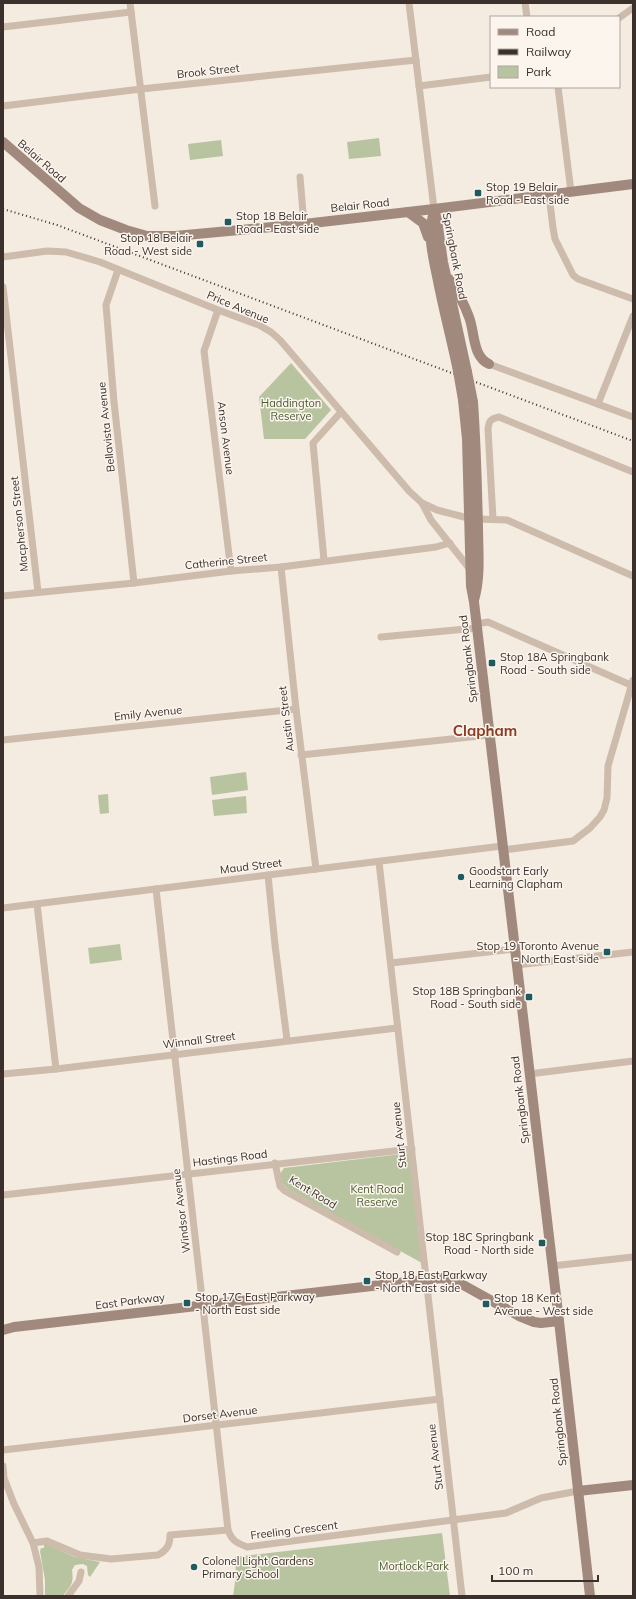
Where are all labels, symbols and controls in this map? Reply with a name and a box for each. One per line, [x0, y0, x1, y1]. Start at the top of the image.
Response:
legend [490, 16, 620, 88]
text: Road [526, 24, 555, 39]
text: Railway [526, 44, 572, 59]
street label: Brook Street [176, 61, 240, 81]
text: Park [526, 64, 552, 79]
street label: Belair Road [15, 136, 69, 186]
place label: Stop 19 Belair Road - East side [486, 180, 569, 207]
marker: Stop 19 Belair Road - East side [473, 188, 483, 198]
street label: Belair Road [330, 195, 390, 215]
place label: Stop 18 Belair Road - East side [236, 209, 319, 236]
street label: Springbank Road [440, 211, 470, 301]
marker: Stop 18 Belair Road - East side [223, 217, 233, 227]
place label: Stop 18 Belair Road - West side [104, 231, 192, 258]
marker: Stop 18 Belair Road - West side [195, 239, 205, 249]
street label: Price Avenue [205, 288, 271, 326]
street label: Bellavista Avenue [94, 381, 118, 473]
park label: Haddington Reserve [261, 396, 321, 423]
street label: Anson Avenue [215, 400, 237, 476]
street label: Macpherson Street [7, 475, 31, 572]
street label: Catherine Street [184, 550, 268, 572]
street label: Springbank Road [456, 614, 480, 704]
place label: Stop 18A Springbank Road - South side [500, 650, 609, 677]
marker: Stop 18A Springbank Road - South side [487, 658, 497, 668]
street label: Austin Street [275, 685, 297, 753]
street label: Emily Avenue [113, 702, 183, 724]
district label: Clapham [453, 721, 517, 740]
street label: Maud Street [219, 855, 283, 877]
place label: Goodstart Early Learning Clapham [469, 864, 563, 891]
marker: Goodstart Early Learning Clapham [456, 872, 466, 882]
place label: Stop 19 Toronto Avenue - North East side [477, 939, 599, 966]
marker: Stop 19 Toronto Avenue - North East side [602, 947, 612, 957]
place label: Stop 18B Springbank Road - South side [413, 984, 521, 1011]
marker: Stop 18B Springbank Road - South side [524, 992, 534, 1002]
street label: Winnall Street [162, 1029, 236, 1051]
street label: Springbank Road [508, 1055, 532, 1145]
street label: Sturt Avenue [389, 1101, 409, 1169]
street label: Hastings Road [192, 1146, 268, 1170]
street label: Windsor Avenue [169, 1168, 193, 1254]
street label: Kent Road [287, 1172, 339, 1212]
park label: Kent Road Reserve [351, 1182, 403, 1209]
place label: Stop 18C Springbank Road - North side [426, 1230, 534, 1257]
marker: Stop 18C Springbank Road - North side [537, 1238, 547, 1248]
place label: Stop 18 East Parkway - North East side [375, 1268, 488, 1295]
marker: Stop 18 East Parkway - North East side [362, 1276, 372, 1286]
street label: East Parkway [94, 1290, 166, 1312]
place label: Stop 17C East Parkway - North East side [195, 1290, 315, 1317]
place label: Stop 18 Kent Avenue - West side [494, 1291, 593, 1318]
marker: Stop 17C East Parkway - North East side [182, 1298, 192, 1308]
marker: Stop 18 Kent Avenue - West side [481, 1299, 491, 1309]
street label: Springbank Road [546, 1377, 570, 1467]
street label: Dorset Avenue [182, 1402, 258, 1426]
street label: Sturt Avenue [424, 1423, 446, 1491]
street label: Freeling Crescent [250, 1518, 338, 1542]
place label: Colonel Light Gardens Primary School [202, 1554, 314, 1581]
scale bar [492, 1557, 598, 1583]
park label: Mortlock Park [379, 1559, 449, 1573]
marker: Colonel Light Gardens Primary School [189, 1562, 199, 1572]
text: 100 m [498, 1563, 533, 1578]

